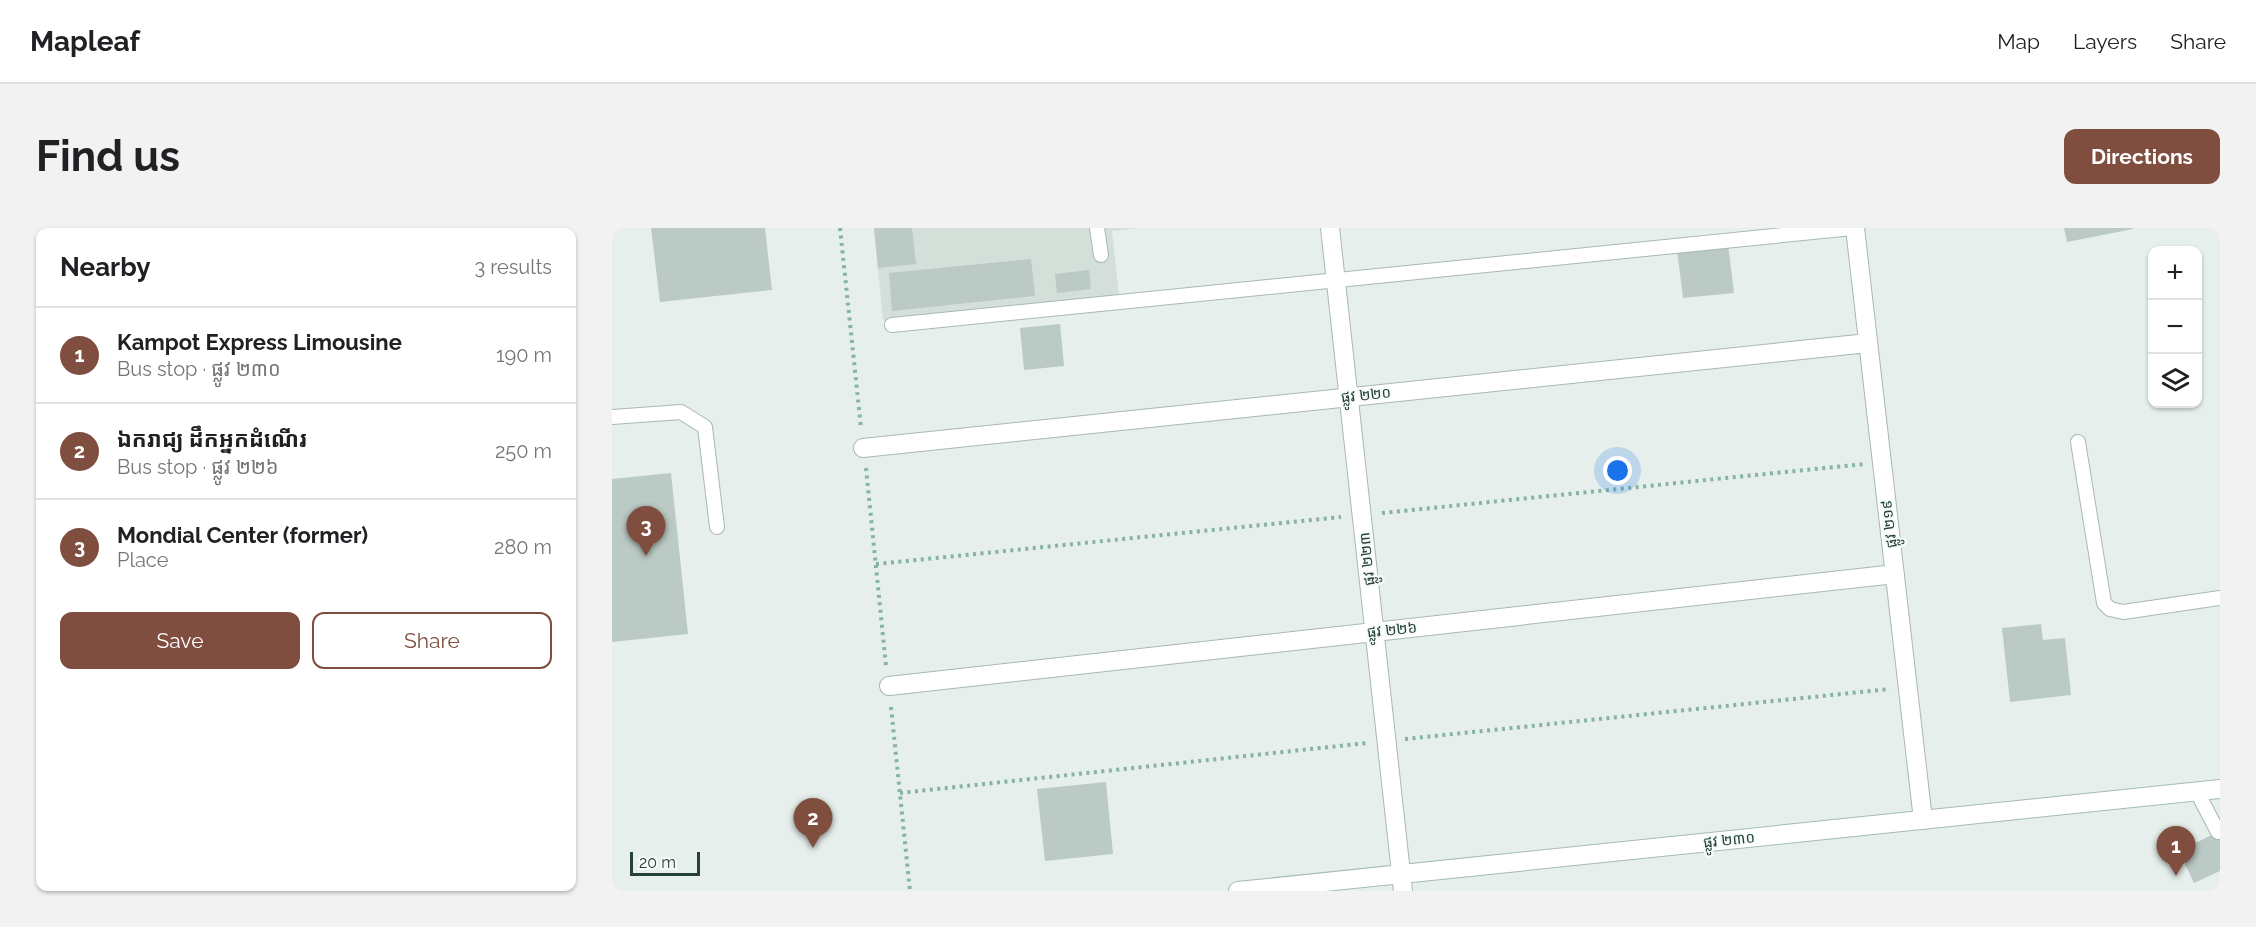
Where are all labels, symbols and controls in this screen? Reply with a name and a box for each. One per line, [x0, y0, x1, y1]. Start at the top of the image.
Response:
text: Mapleaf [30, 25, 140, 58]
text: Map [1997, 29, 2040, 54]
text: Layers [2073, 29, 2137, 54]
text: Share [2170, 29, 2226, 54]
button: Directions [2064, 129, 2220, 184]
text: Find us [36, 132, 180, 181]
map controls [2148, 246, 2202, 408]
button: + [2148, 246, 2202, 300]
text: Nearby [60, 252, 150, 282]
text: 3 results [474, 255, 552, 279]
button: − [2148, 300, 2202, 354]
text: Kampot Express Limousine [117, 329, 402, 355]
text: 1 [75, 343, 84, 367]
text: 190 m [496, 343, 552, 367]
button: layers [2148, 354, 2202, 408]
text: Bus stop · ផ្លូវ ២៣០ [117, 357, 281, 381]
street label: ផ្លូវ ២២០ [1340, 383, 1392, 411]
text: ឯករាជ្យ ដឹកអ្នកដំណើរ [117, 426, 307, 452]
text: 2 [74, 439, 85, 463]
text: 250 m [495, 439, 552, 463]
text: Bus stop · ផ្លូវ ២២៦ [117, 455, 278, 479]
your location [1603, 456, 1632, 485]
street label: ផ្លូវ ២១៩ [1877, 498, 1905, 549]
pin: 3 [627, 506, 666, 556]
text: Mondial Center (former) [117, 522, 368, 548]
street label: ផ្លូវ ២២៣ [1355, 531, 1383, 587]
text: 3 [74, 535, 85, 559]
text: 280 m [494, 535, 552, 559]
text: Place [117, 548, 168, 572]
button: Save [60, 612, 300, 669]
button: Share [312, 612, 552, 669]
street label: ផ្លូវ ២២៦ [1366, 618, 1418, 646]
pin: 2 [794, 798, 832, 848]
pin: 1 [2156, 826, 2196, 876]
street label: ផ្លូវ ២៣០ [1702, 828, 1756, 856]
scale bar [630, 849, 700, 876]
text: 20 m [639, 853, 676, 872]

